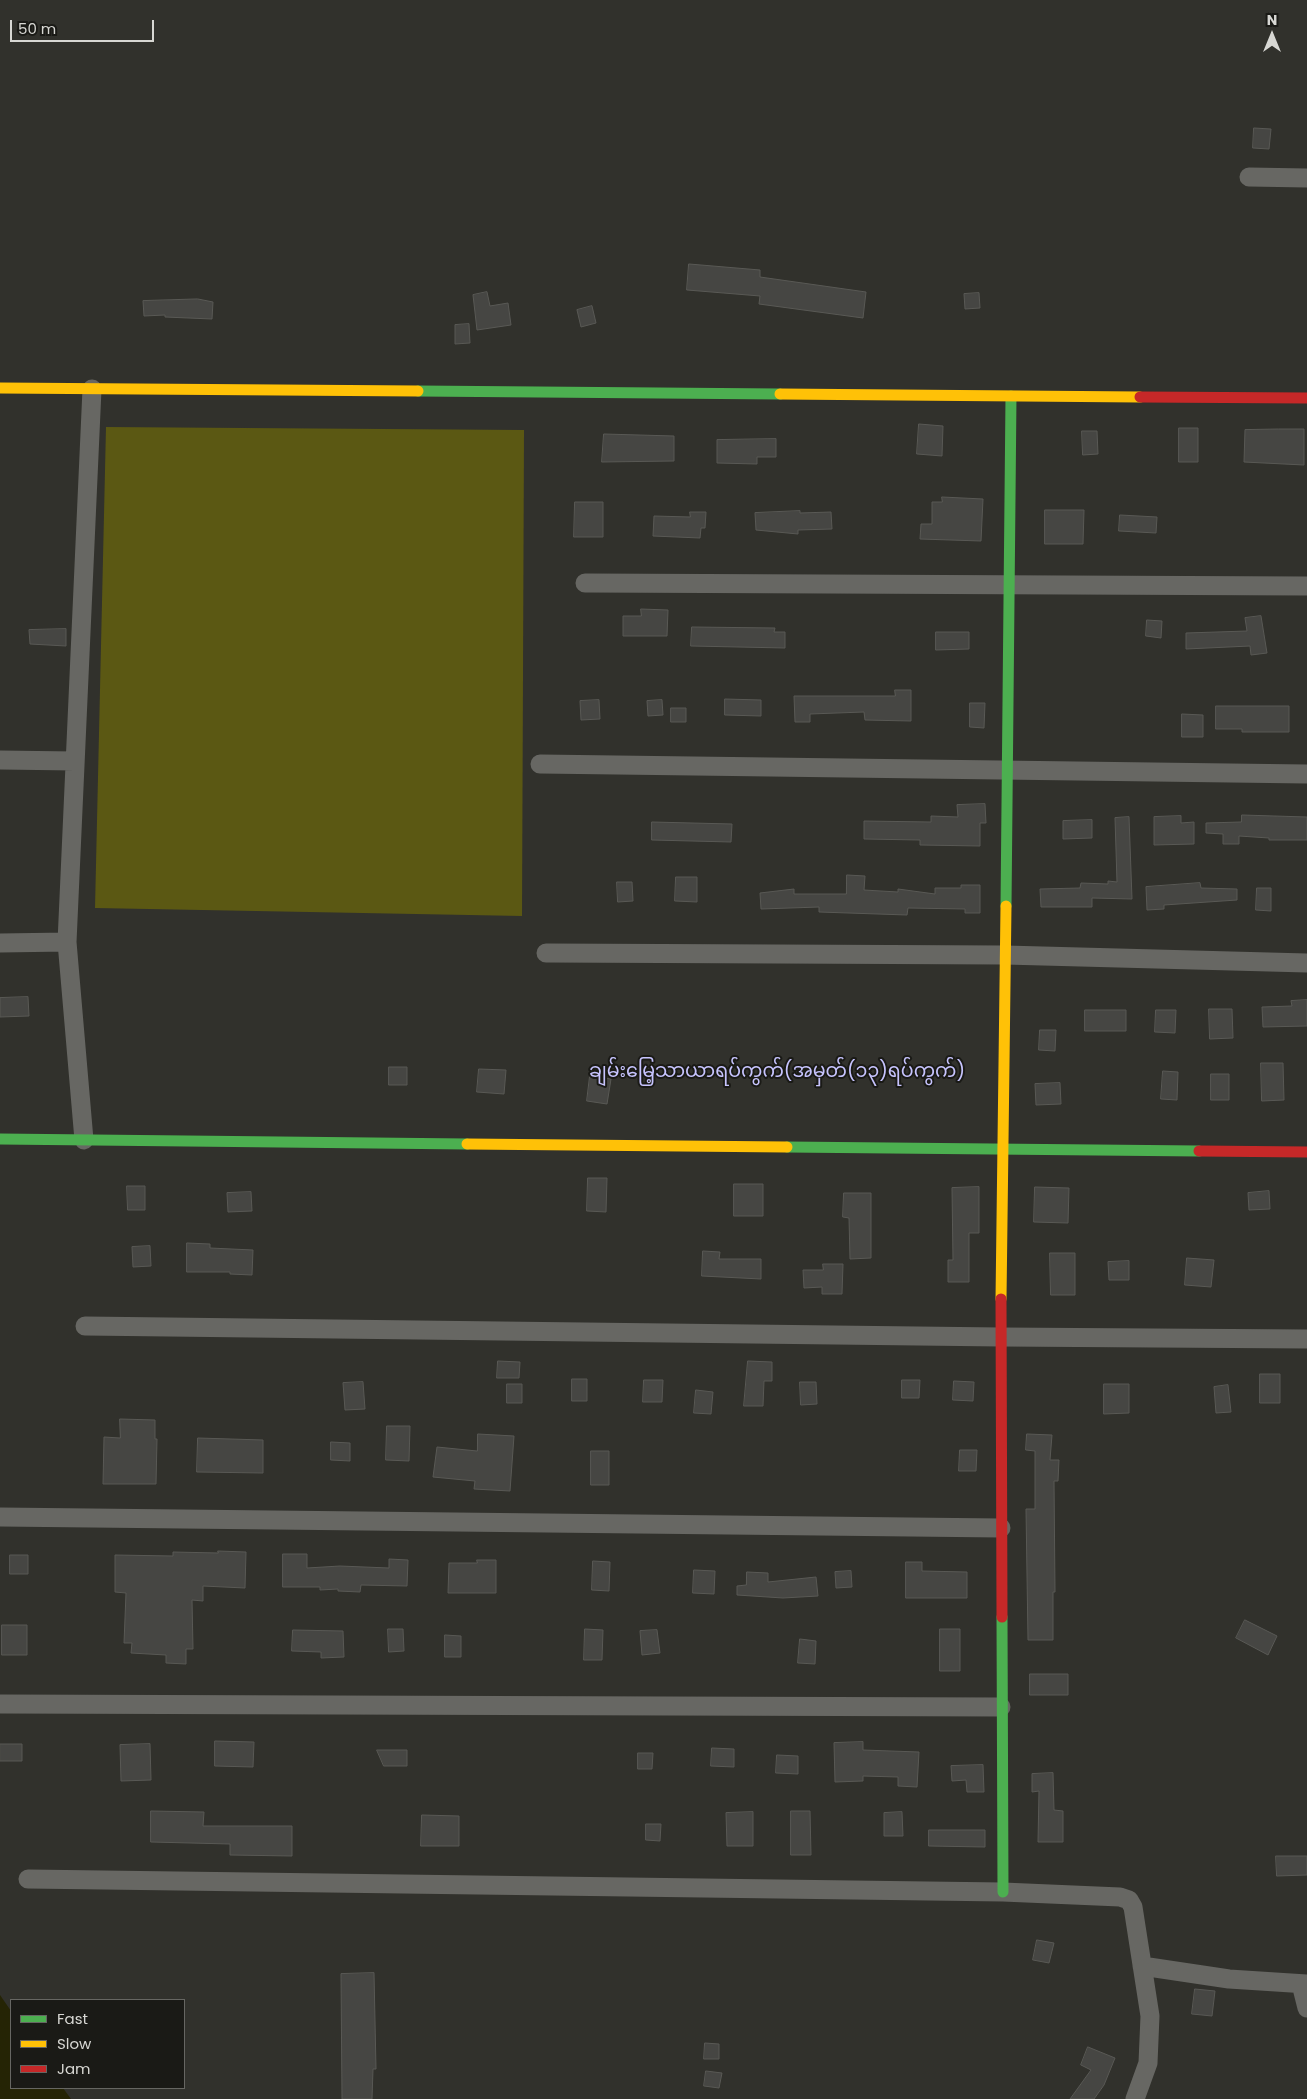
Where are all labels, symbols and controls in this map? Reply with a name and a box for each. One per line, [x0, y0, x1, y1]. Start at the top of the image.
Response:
scale bar [12, 10, 156, 42]
north arrow [1247, 10, 1297, 60]
text: N [1267, 10, 1277, 30]
text: 50 m [18, 18, 56, 39]
district label: ချမ်းမြေ့သာယာရပ်ကွက်(အမှတ်(၁၃)ရပ်ကွက်) [589, 1061, 965, 1083]
legend [10, 1999, 185, 2089]
text: Fast [57, 2008, 88, 2029]
text: Slow [57, 2033, 91, 2054]
text: Jam [57, 2058, 91, 2079]

